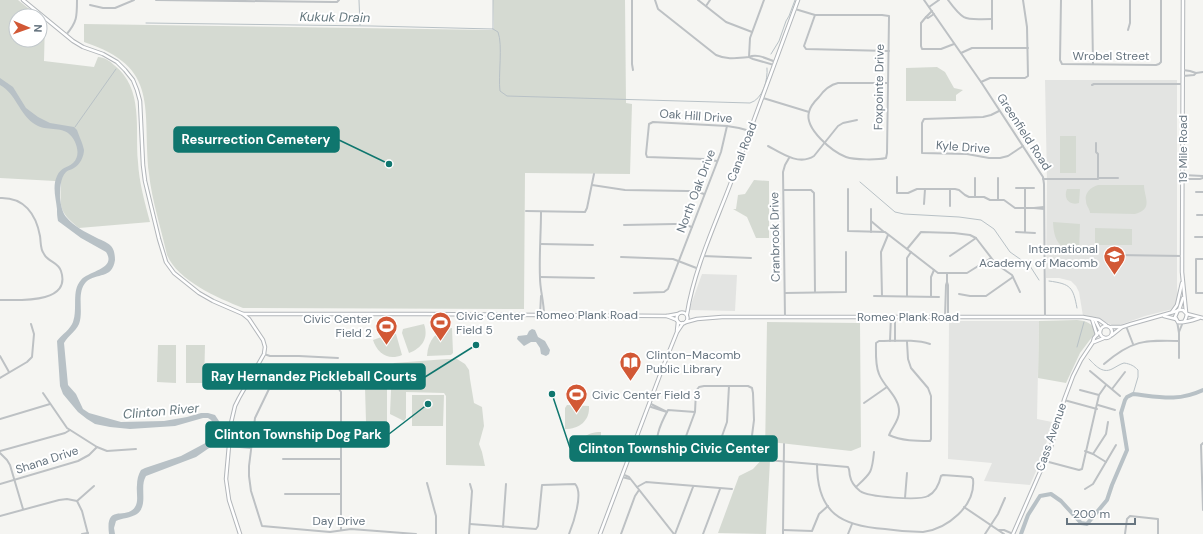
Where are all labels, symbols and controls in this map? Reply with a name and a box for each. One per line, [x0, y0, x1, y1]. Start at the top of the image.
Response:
north arrow [8, 8, 48, 48]
water label: Kukuk Drain [299, 8, 371, 26]
text: N [31, 24, 45, 33]
street label: Foxpointe Drive [870, 44, 888, 130]
street label: Wrobel Street [1073, 48, 1150, 64]
street label: Greenfield Road [993, 90, 1055, 174]
street label: Oak Hill Drive [659, 105, 733, 127]
street label: 19 Mile Road [1175, 115, 1191, 183]
street label: Canal Road [723, 120, 761, 184]
callout: Resurrection Cemetery [174, 127, 339, 152]
text: Resurrection Cemetery [182, 131, 331, 148]
street label: Kyle Drive [935, 137, 991, 157]
street label: North Oak Drive [673, 147, 719, 235]
street label: Cranbrook Drive [766, 192, 784, 282]
place label: International Academy of Macomb [979, 241, 1098, 271]
school or university icon: International Academy of Macomb [1101, 243, 1127, 276]
street label: Romeo Plank Road [536, 307, 638, 323]
place label: Civic Center Field 5 [456, 308, 525, 338]
street label: Romeo Plank Road [857, 309, 959, 325]
sports icon: Civic Center Field 5 [428, 310, 454, 343]
place label: Civic Center Field 2 [303, 311, 373, 341]
sports icon: Civic Center Field 2 [374, 313, 400, 346]
place label: Clinton-Macomb Public Library [646, 347, 741, 377]
library icon: Clinton-Macomb Public Library [617, 349, 643, 382]
callout: Ray Hernandez Pickleball Courts [203, 364, 425, 389]
text: Ray Hernandez Pickleball Courts [211, 368, 417, 385]
sports icon: Civic Center Field 3 [564, 382, 590, 415]
place label: Civic Center Field 3 [592, 387, 701, 403]
water label: Clinton River [122, 399, 201, 423]
street label: Cass Avenue [1032, 401, 1070, 473]
callout: Clinton Township Dog Park [206, 422, 389, 447]
text: Clinton Township Dog Park [214, 426, 382, 443]
callout: Clinton Township Civic Center [570, 436, 777, 461]
text: Clinton Township Civic Center [578, 440, 770, 457]
street label: Shana Drive [13, 442, 81, 478]
scale bar [1067, 500, 1135, 526]
text: 200 m [1073, 506, 1110, 522]
street label: Day Drive [313, 513, 366, 529]

